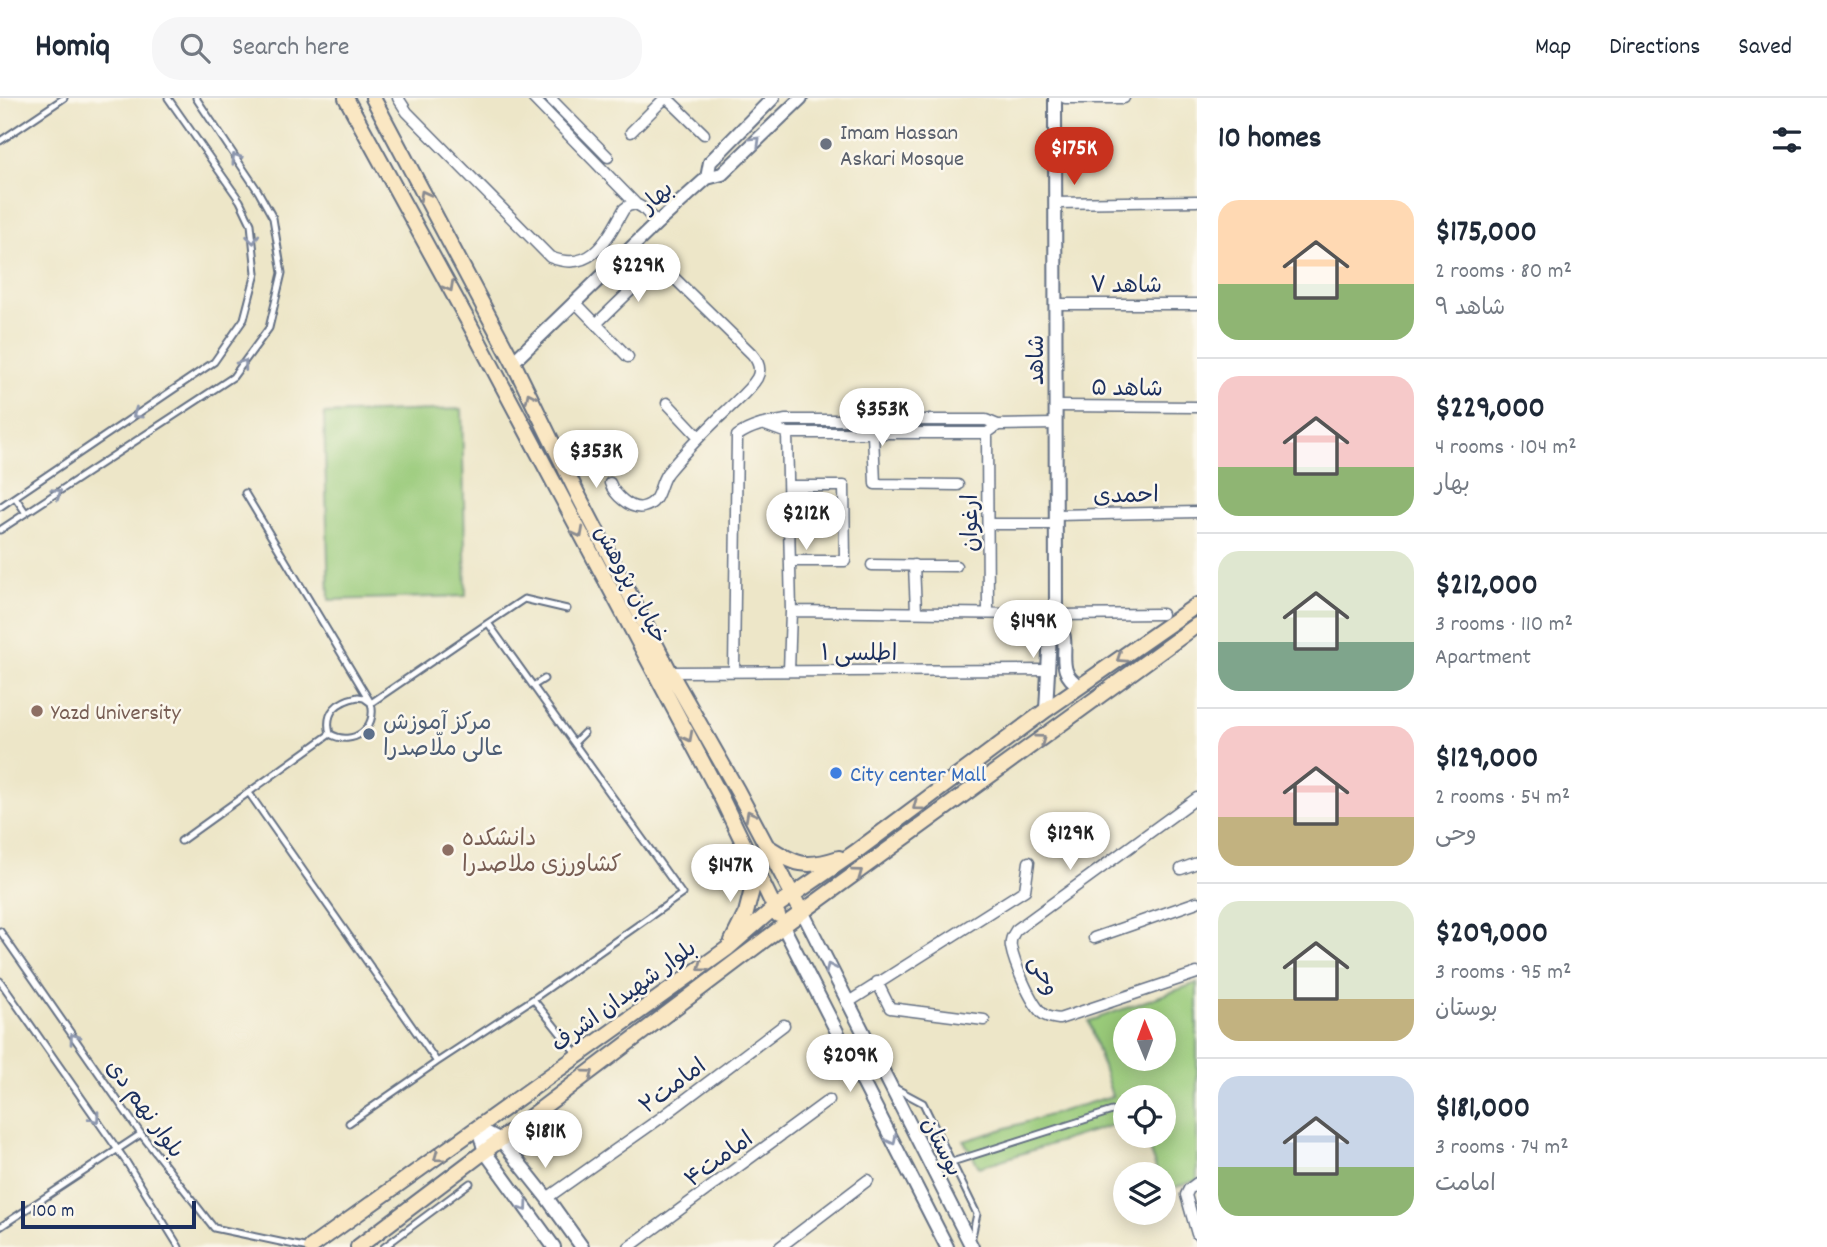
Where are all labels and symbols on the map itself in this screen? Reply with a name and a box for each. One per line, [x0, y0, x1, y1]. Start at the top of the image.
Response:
place label: Imam Hassan Askari Mosque [840, 118, 964, 177]
pin: $175K [1025, 127, 1123, 187]
marker: Imam Hassan Askari Mosque [818, 136, 834, 152]
one-way arrow [748, 137, 761, 150]
one-way arrow [231, 152, 244, 165]
street label: بهار [633, 175, 682, 224]
one-way arrow [419, 190, 432, 202]
one-way arrow [245, 233, 260, 245]
pin: $229K [589, 244, 687, 304]
street label: شاهد ۷ [1090, 271, 1162, 304]
one-way arrow [441, 280, 454, 292]
street label: شاهد [1022, 335, 1055, 385]
one-way arrow [235, 359, 248, 371]
street label: شاهد ۵ [1091, 373, 1163, 408]
pin: $353K [833, 388, 931, 448]
one-way arrow [524, 392, 538, 404]
one-way arrow [132, 406, 145, 418]
pin: $353K [547, 430, 645, 490]
street label: احمدی [1093, 480, 1159, 515]
one-way arrow [49, 488, 62, 501]
pin: $212K [757, 492, 855, 552]
street label: ارغوان [956, 494, 989, 552]
street label: خیابان پژوهش [584, 520, 674, 651]
one-way arrow [571, 525, 585, 538]
pin: $149K [984, 601, 1082, 660]
street label: اطلسی ۱ [821, 639, 897, 672]
one-way arrow [1116, 650, 1129, 662]
place label: Yazd University [51, 698, 182, 731]
marker: Yazd University [29, 703, 45, 719]
place label: مرکز آموزش عالی ملّاصدرا [383, 708, 503, 767]
marker: مرکز آموزش عالی ملّاصدرا [361, 726, 377, 742]
one-way arrow [680, 730, 693, 742]
one-way arrow [1034, 734, 1046, 747]
place label: City center Mall [850, 760, 987, 793]
marker: City center Mall [828, 765, 844, 781]
one-way arrow [912, 797, 925, 810]
one-way arrow [744, 809, 758, 822]
pin: $129K [1021, 812, 1119, 872]
place label: دانشکده کشاورزی ملاصدرا [462, 824, 622, 883]
marker: دانشکده کشاورزی ملاصدرا [440, 842, 456, 858]
pin: $147K [681, 844, 779, 904]
one-way arrow [850, 869, 863, 881]
street label: بلوار شهیدان اشرف [546, 934, 705, 1062]
street label: وحی [1018, 951, 1066, 1002]
one-way arrow [697, 958, 710, 971]
one-way arrow [824, 963, 838, 975]
north arrow [1113, 1008, 1176, 1071]
one-way arrow [69, 1032, 82, 1045]
pin: $209K [801, 1034, 899, 1094]
street label: امامت۲ [634, 1052, 715, 1124]
street label: بلوار نهم دی [96, 1054, 190, 1166]
one-way arrow [581, 1069, 594, 1082]
one-way arrow [87, 1110, 100, 1123]
pin: $181K [496, 1110, 594, 1170]
street label: بوستان [911, 1112, 969, 1183]
street label: امامت۴ [679, 1125, 761, 1197]
one-way arrow [883, 1133, 897, 1145]
one-way arrow [433, 1148, 446, 1161]
scale bar [21, 1198, 196, 1230]
one-way arrow [516, 1199, 529, 1212]

